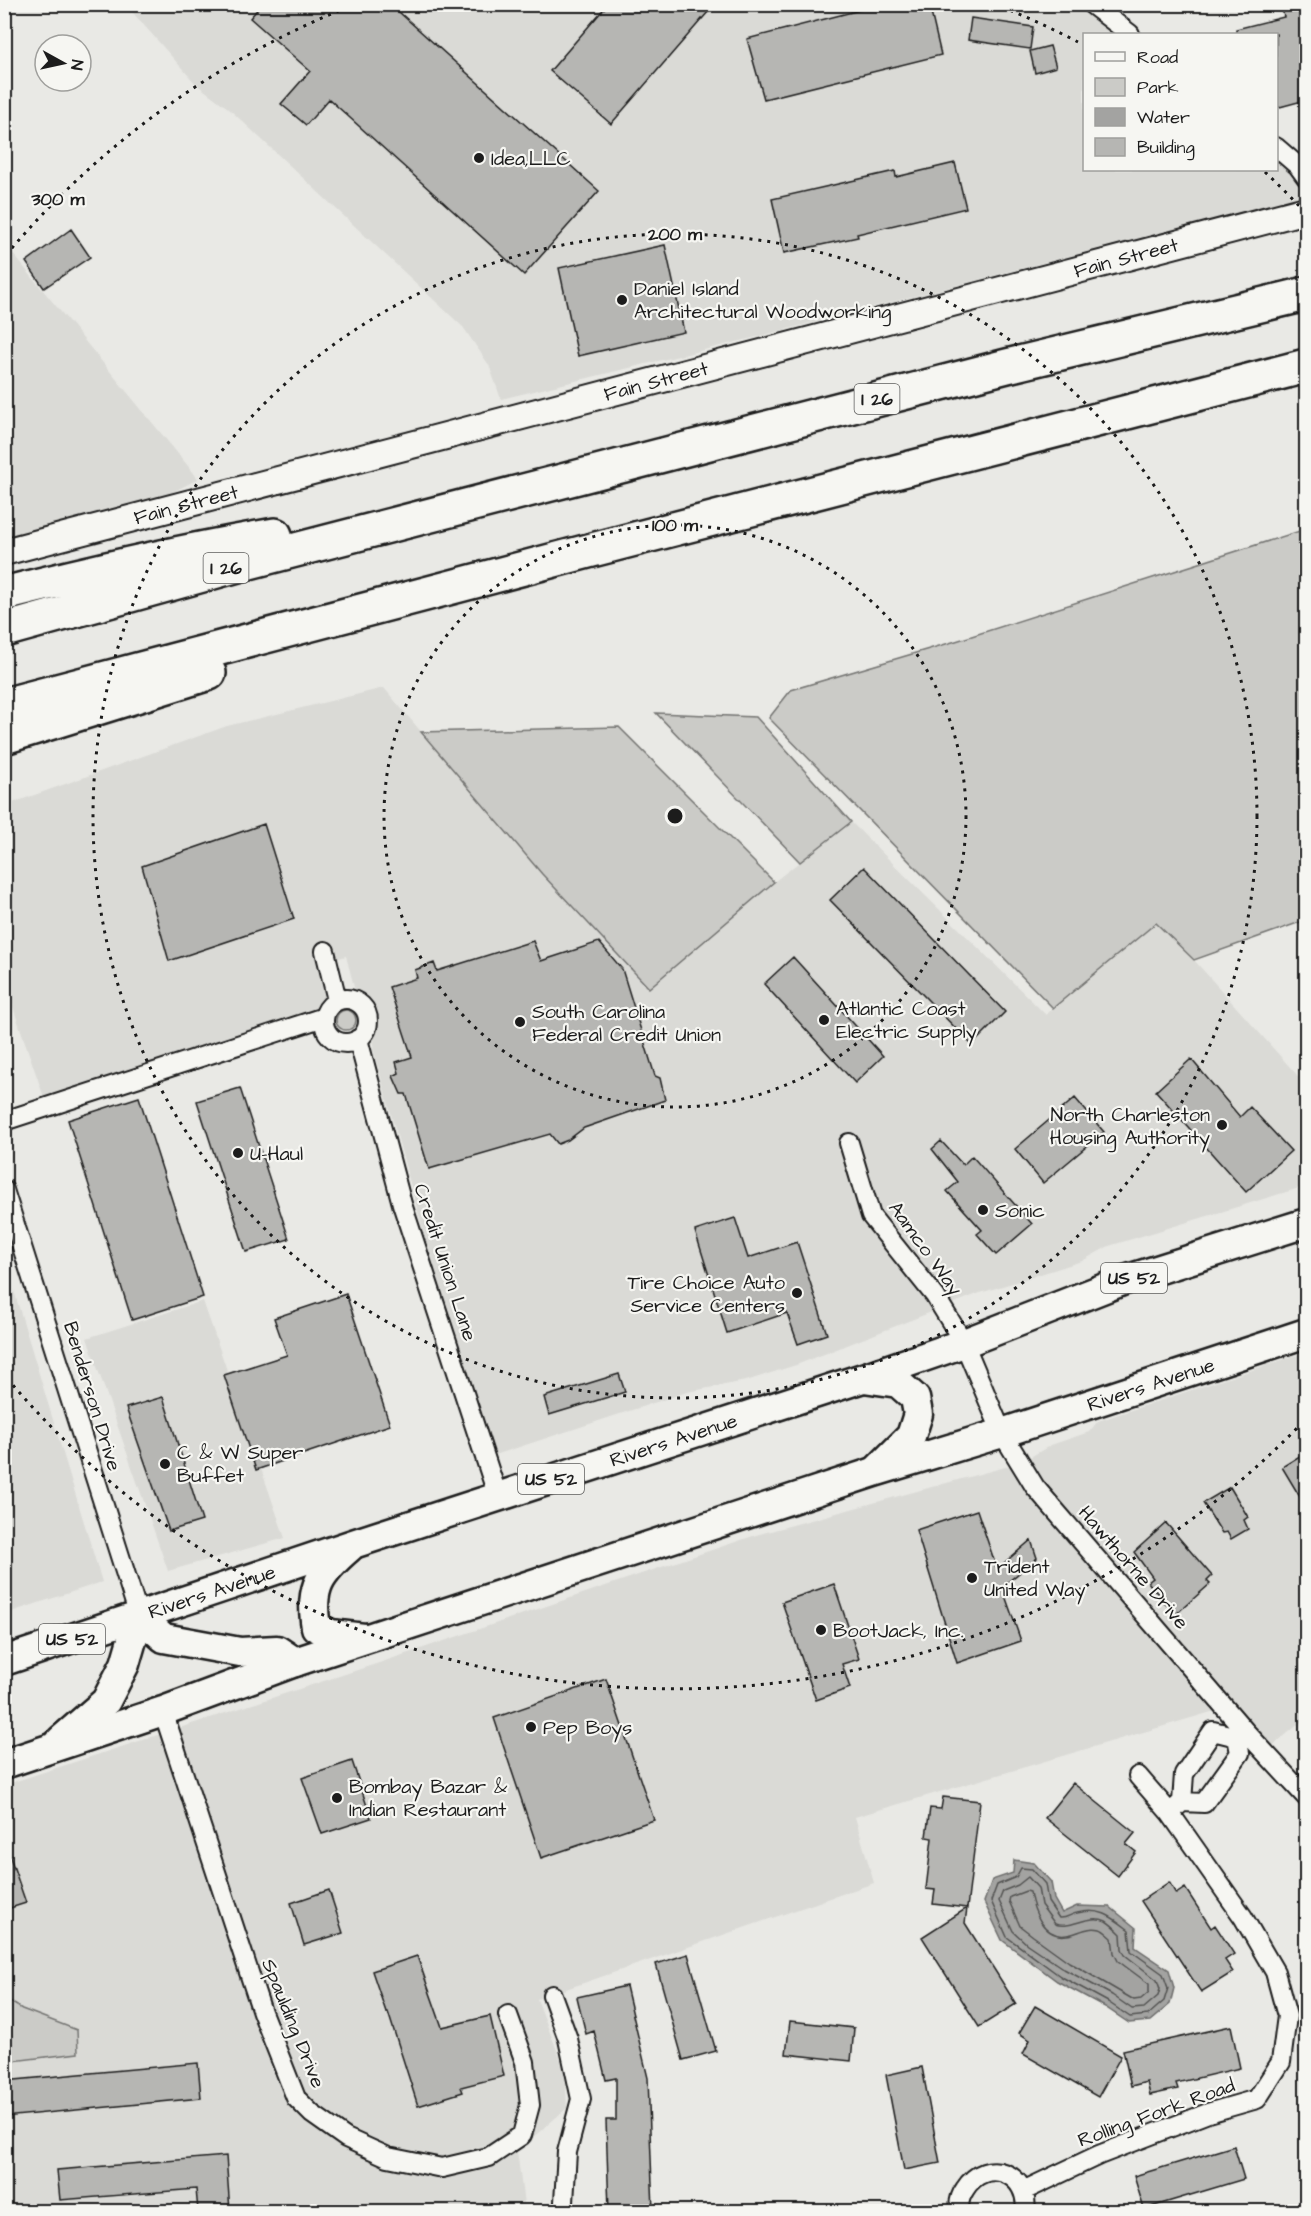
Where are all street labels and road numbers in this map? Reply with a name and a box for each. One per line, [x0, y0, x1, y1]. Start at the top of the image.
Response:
street label: Fain Street [1071, 231, 1181, 285]
street label: Fain Street [601, 355, 711, 409]
road number: I 26 [854, 384, 900, 414]
street label: Fain Street [131, 478, 241, 532]
road number: I 26 [204, 553, 248, 583]
street label: Credit Union Lane [406, 1180, 484, 1345]
street label: Aamco Way [881, 1196, 969, 1302]
road number: US 52 [1101, 1263, 1167, 1293]
street label: Benderson Drive [56, 1318, 128, 1475]
street label: Rivers Avenue [1084, 1351, 1218, 1419]
street label: Rivers Avenue [606, 1407, 741, 1474]
road number: US 52 [518, 1464, 584, 1494]
street label: Hawthorne Drive [1072, 1500, 1195, 1636]
street label: Rivers Avenue [145, 1558, 279, 1627]
road number: US 52 [39, 1624, 105, 1654]
street label: Spaulding Drive [253, 1954, 332, 2093]
street label: Rolling Fork Road [1074, 2071, 1239, 2155]

